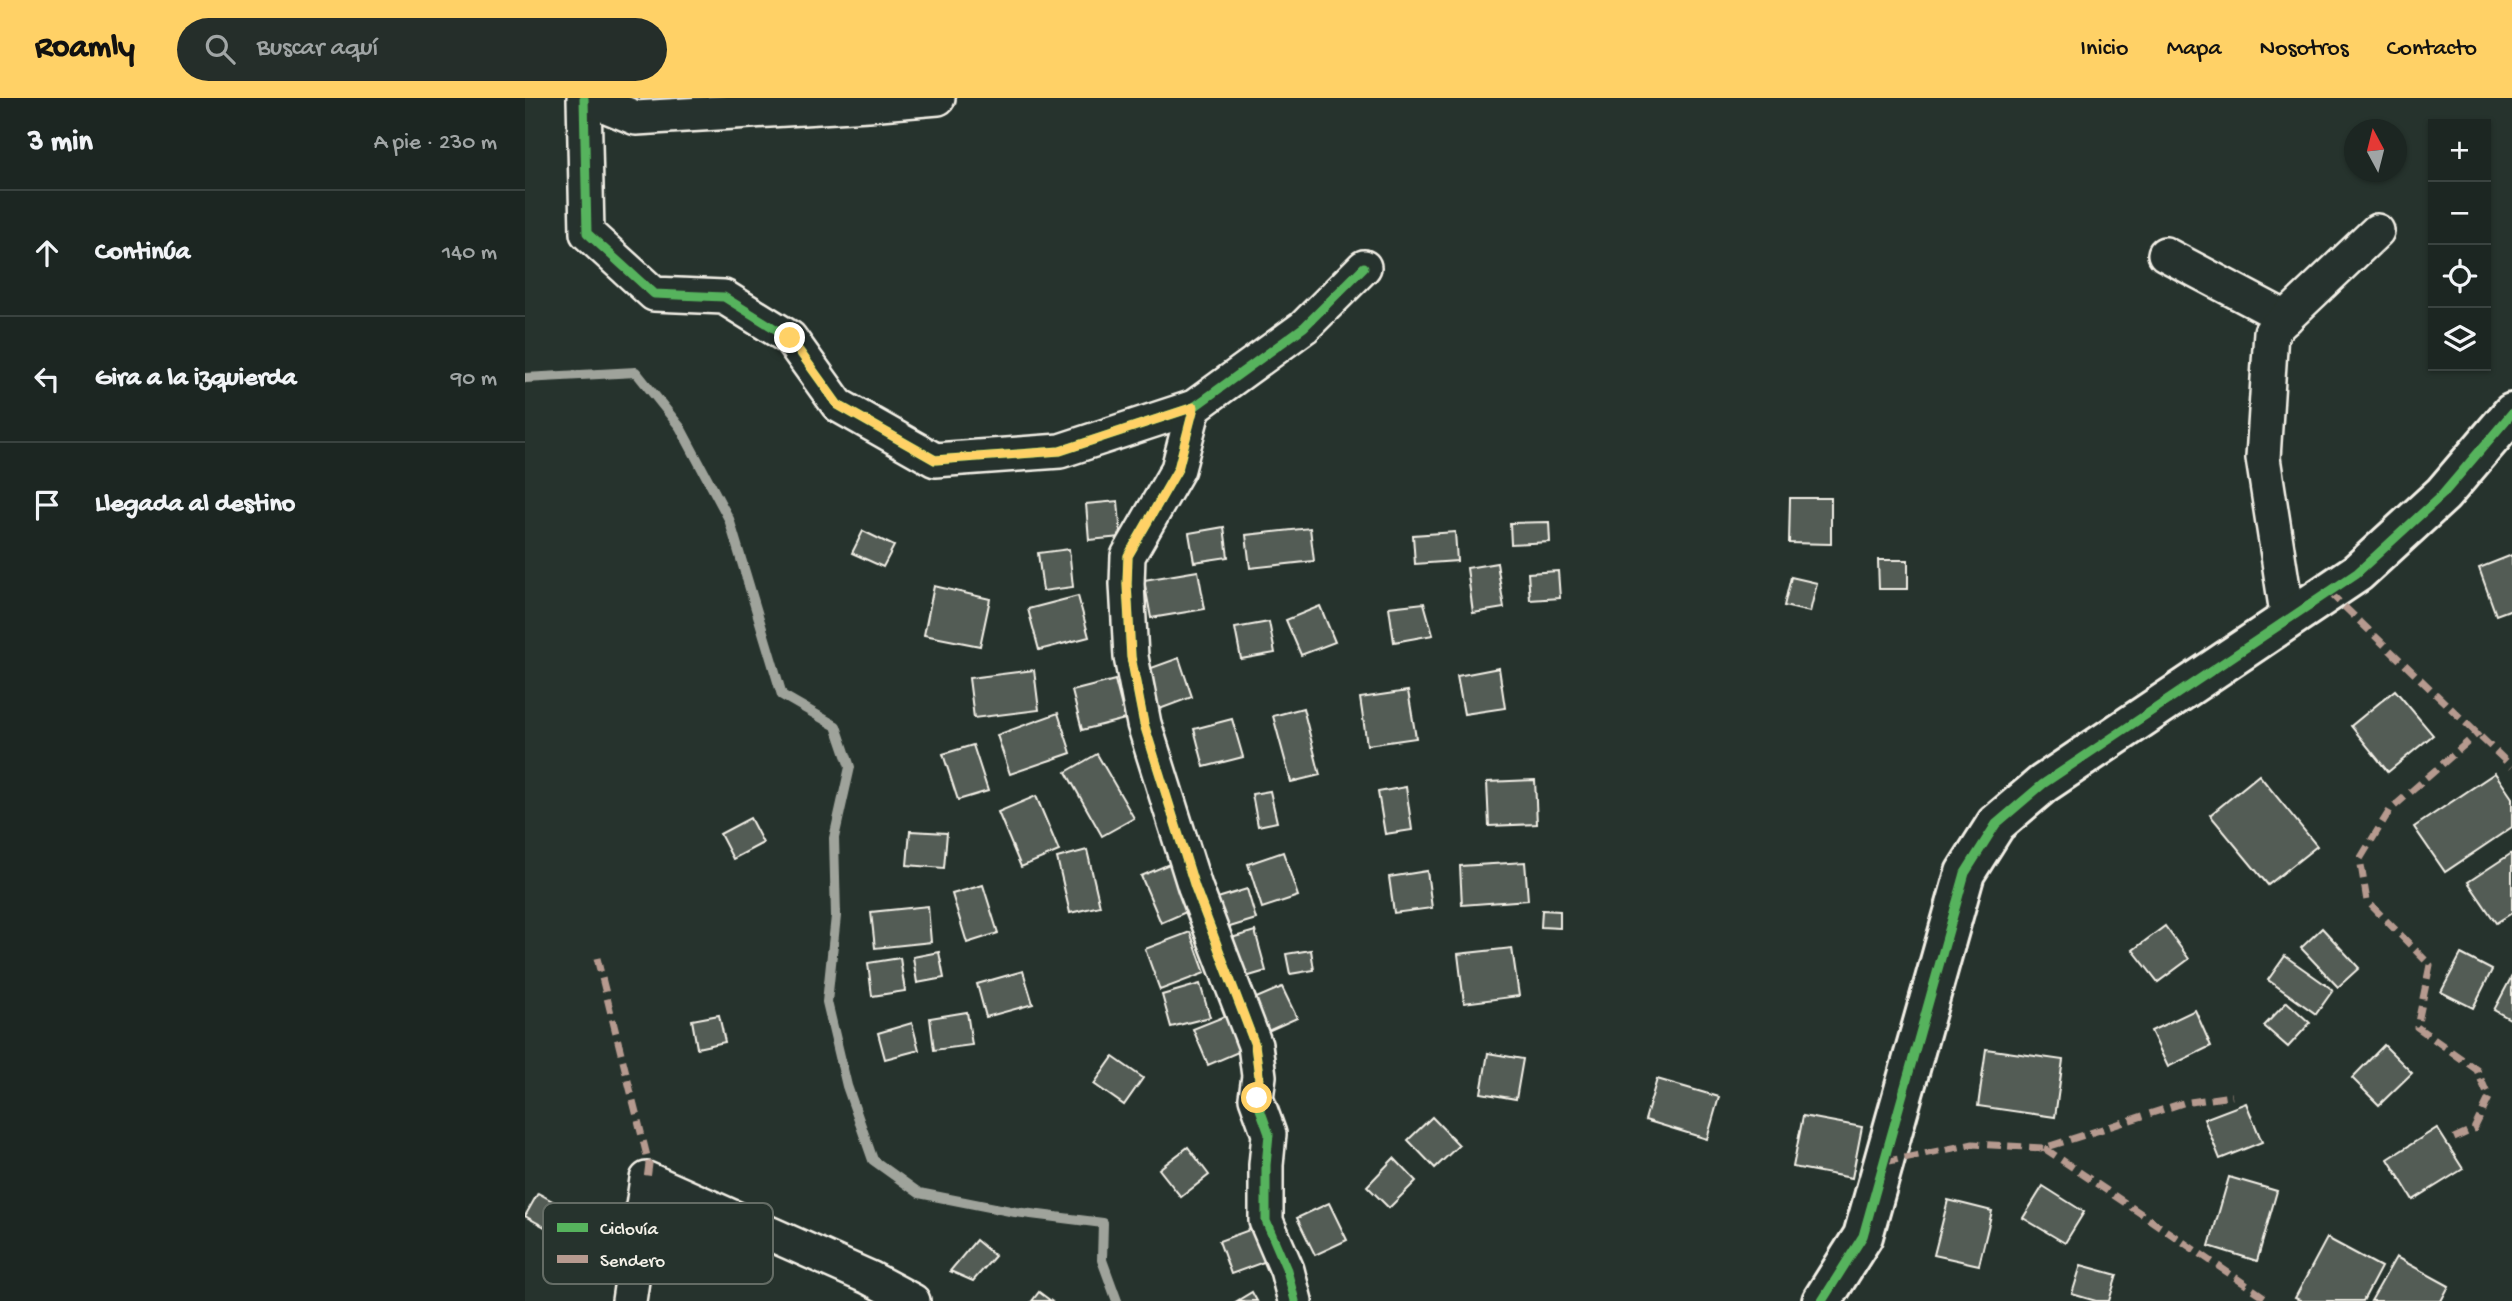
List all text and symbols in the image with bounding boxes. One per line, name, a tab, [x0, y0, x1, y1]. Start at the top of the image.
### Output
search box	[177, 18, 667, 81]
text: Roamly	[35, 30, 135, 68]
icon: search	[201, 30, 239, 68]
text: Buscar aquí	[257, 34, 378, 65]
text: Inicio	[2080, 35, 2128, 64]
text: Mapa	[2166, 35, 2222, 64]
text: Nosotros	[2260, 35, 2349, 64]
text: Contacto	[2387, 35, 2477, 64]
north arrow	[2344, 119, 2407, 182]
map controls	[2428, 119, 2491, 371]
button: +	[2428, 119, 2491, 182]
text: 3 min	[28, 126, 93, 161]
text: A pie · 230 m	[374, 130, 497, 157]
button: −	[2428, 182, 2491, 245]
icon: ahead	[28, 234, 66, 272]
text: Continúa	[95, 238, 190, 269]
text: 140 m	[442, 240, 497, 267]
button: locate	[2428, 245, 2491, 308]
button: layers	[2428, 308, 2491, 371]
route end	[774, 322, 805, 353]
icon: left	[28, 360, 66, 398]
text: Gira a la izquierda	[95, 364, 297, 395]
text: 90 m	[451, 366, 497, 393]
icon: arrive	[28, 486, 66, 524]
text: Llegada al destino	[95, 490, 295, 521]
route start	[1241, 1082, 1272, 1113]
legend	[543, 1203, 773, 1284]
text: Ciclovía	[600, 1219, 659, 1242]
text: Sendero	[600, 1251, 665, 1274]

